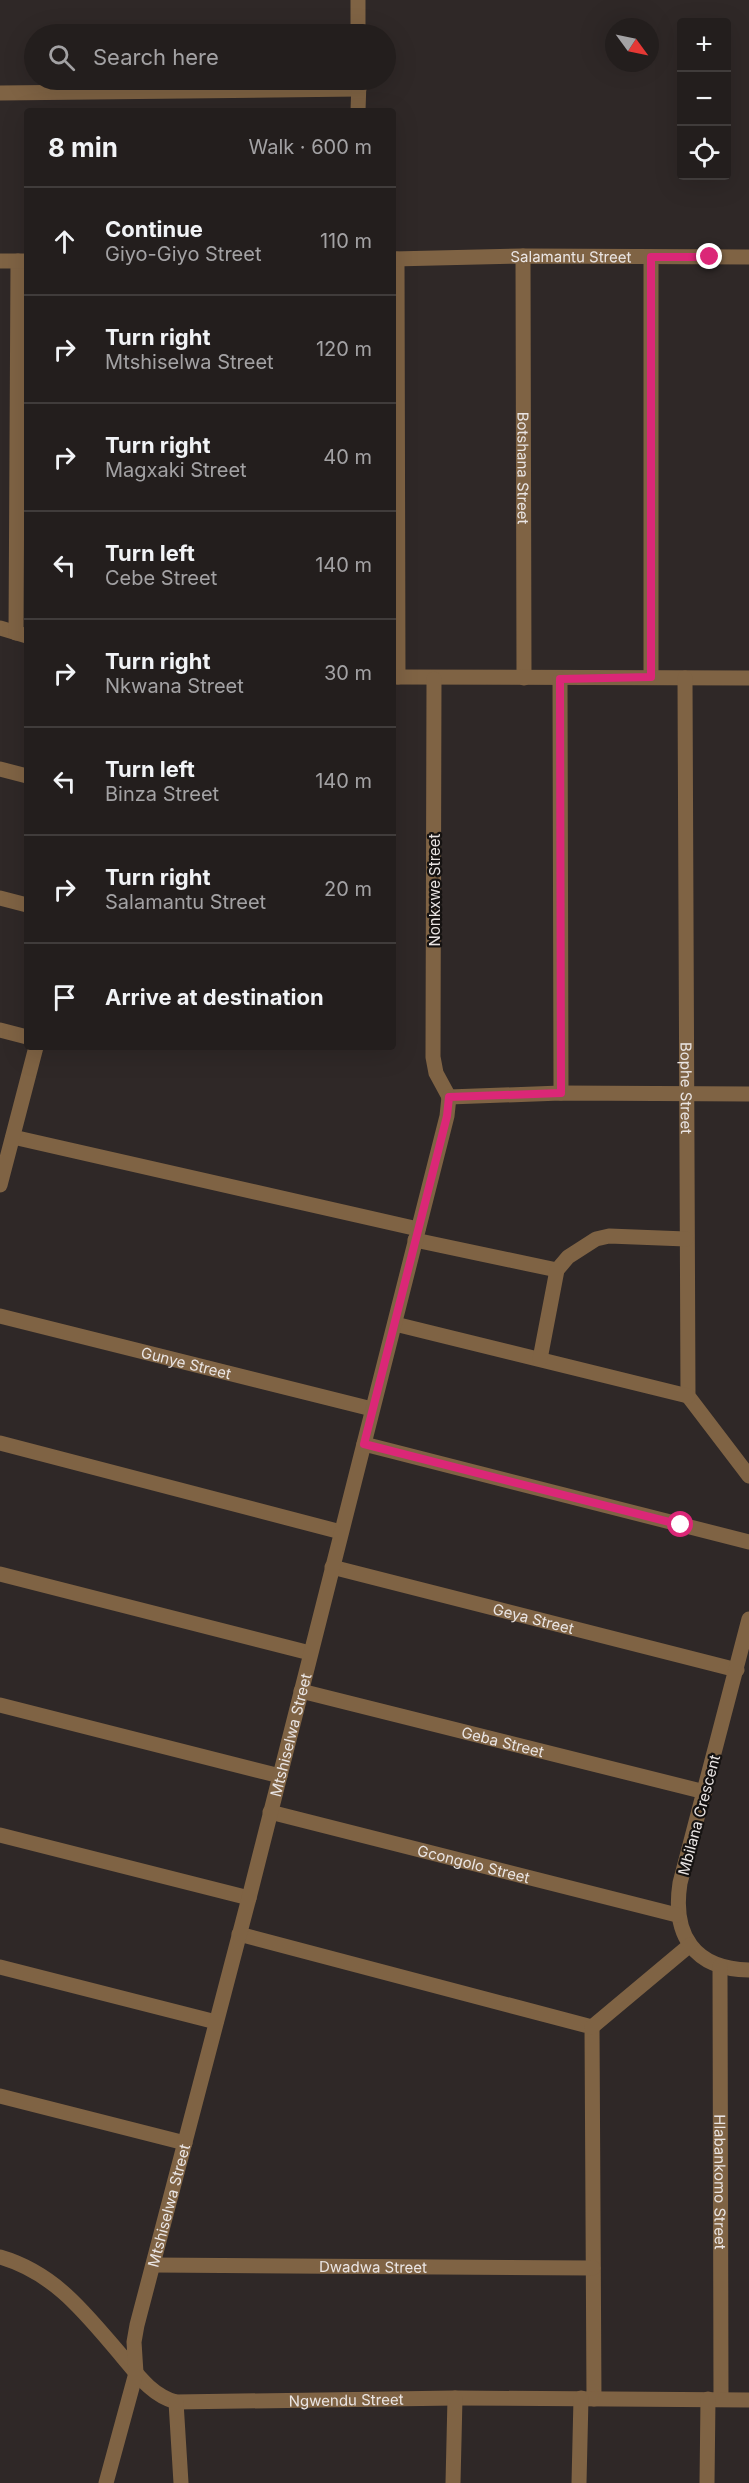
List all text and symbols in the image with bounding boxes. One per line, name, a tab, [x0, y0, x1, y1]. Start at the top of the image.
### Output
north arrow	[605, 18, 659, 72]
map controls	[677, 18, 731, 180]
button: +	[677, 18, 731, 72]
search box	[24, 24, 396, 90]
icon: search	[45, 41, 78, 74]
text: Search here	[93, 44, 219, 70]
button: −	[677, 72, 731, 126]
button: locate	[677, 126, 731, 180]
text: 8 min	[48, 132, 118, 163]
text: Walk · 600 m	[248, 135, 372, 159]
text: Continue	[105, 216, 203, 242]
icon: ahead	[48, 225, 81, 258]
text: 110 m	[320, 229, 372, 253]
text: Giyo-Giyo Street	[105, 242, 261, 266]
route end	[696, 243, 722, 269]
street label: Salamantu Street	[510, 246, 632, 266]
text: Turn right	[105, 324, 211, 350]
icon: right	[48, 333, 81, 366]
text: 120 m	[316, 337, 372, 361]
text: Mtshiselwa Street	[105, 350, 274, 374]
street label: Botshana Street	[514, 412, 533, 524]
text: Turn right	[105, 432, 211, 458]
icon: right	[48, 441, 81, 474]
text: 40 m	[323, 445, 372, 469]
text: Magxaki Street	[105, 458, 247, 482]
text: Turn left	[105, 540, 195, 566]
icon: left	[48, 549, 81, 582]
text: 140 m	[315, 553, 372, 577]
text: Cebe Street	[105, 566, 217, 590]
text: Turn right	[105, 648, 211, 674]
icon: right	[48, 657, 81, 690]
text: 30 m	[324, 661, 372, 685]
text: Nkwana Street	[105, 674, 244, 698]
text: Turn left	[105, 756, 195, 782]
icon: left	[48, 765, 81, 798]
text: 140 m	[315, 769, 372, 793]
text: Binza Street	[105, 782, 219, 806]
street label: Nonkxwe Street	[425, 833, 444, 946]
text: Turn right	[105, 864, 211, 890]
icon: right	[48, 873, 81, 906]
text: 20 m	[324, 877, 372, 901]
text: Salamantu Street	[105, 890, 266, 914]
icon: arrive	[48, 981, 81, 1014]
text: Arrive at destination	[105, 984, 324, 1010]
street label: Bophe Street	[677, 1042, 696, 1134]
street label: Gunye Street	[139, 1342, 233, 1383]
route start	[667, 1511, 693, 1537]
street label: Geya Street	[491, 1599, 576, 1638]
street label: Mtshiselwa Street	[266, 1671, 315, 1799]
street label: Geba Street	[460, 1722, 546, 1761]
street label: Mbilana Crescent	[674, 1753, 724, 1877]
street label: Gcongolo Street	[415, 1840, 532, 1887]
street label: Hlabankomo Street	[711, 2114, 730, 2250]
street label: Mtshiselwa Street	[143, 2142, 194, 2269]
street label: Dwadwa Street	[319, 2257, 427, 2276]
street label: Ngwendu Street	[289, 2389, 404, 2410]

